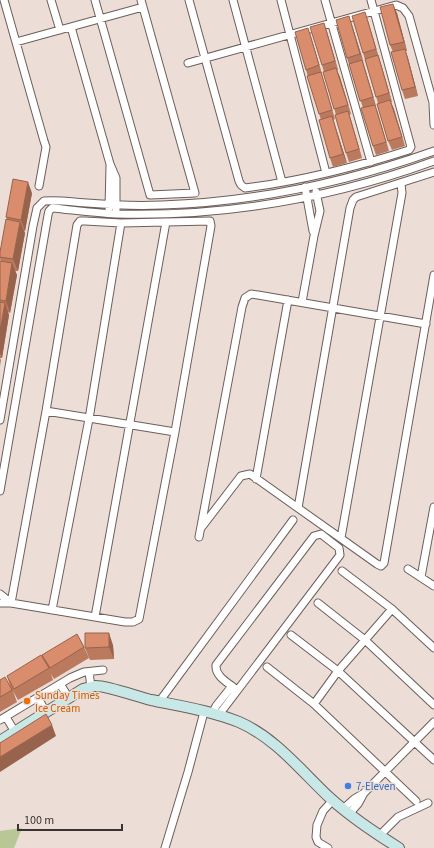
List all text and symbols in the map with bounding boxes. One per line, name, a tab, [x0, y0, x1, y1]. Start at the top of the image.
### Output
place label: Sunday Times Ice Cream	[35, 688, 100, 716]
marker: Sunday Times Ice Cream	[22, 696, 32, 706]
place label: 7-Eleven	[356, 779, 396, 794]
marker: 7-Eleven	[343, 781, 353, 791]
scale bar	[18, 806, 122, 832]
text: 100 m	[24, 812, 54, 829]

